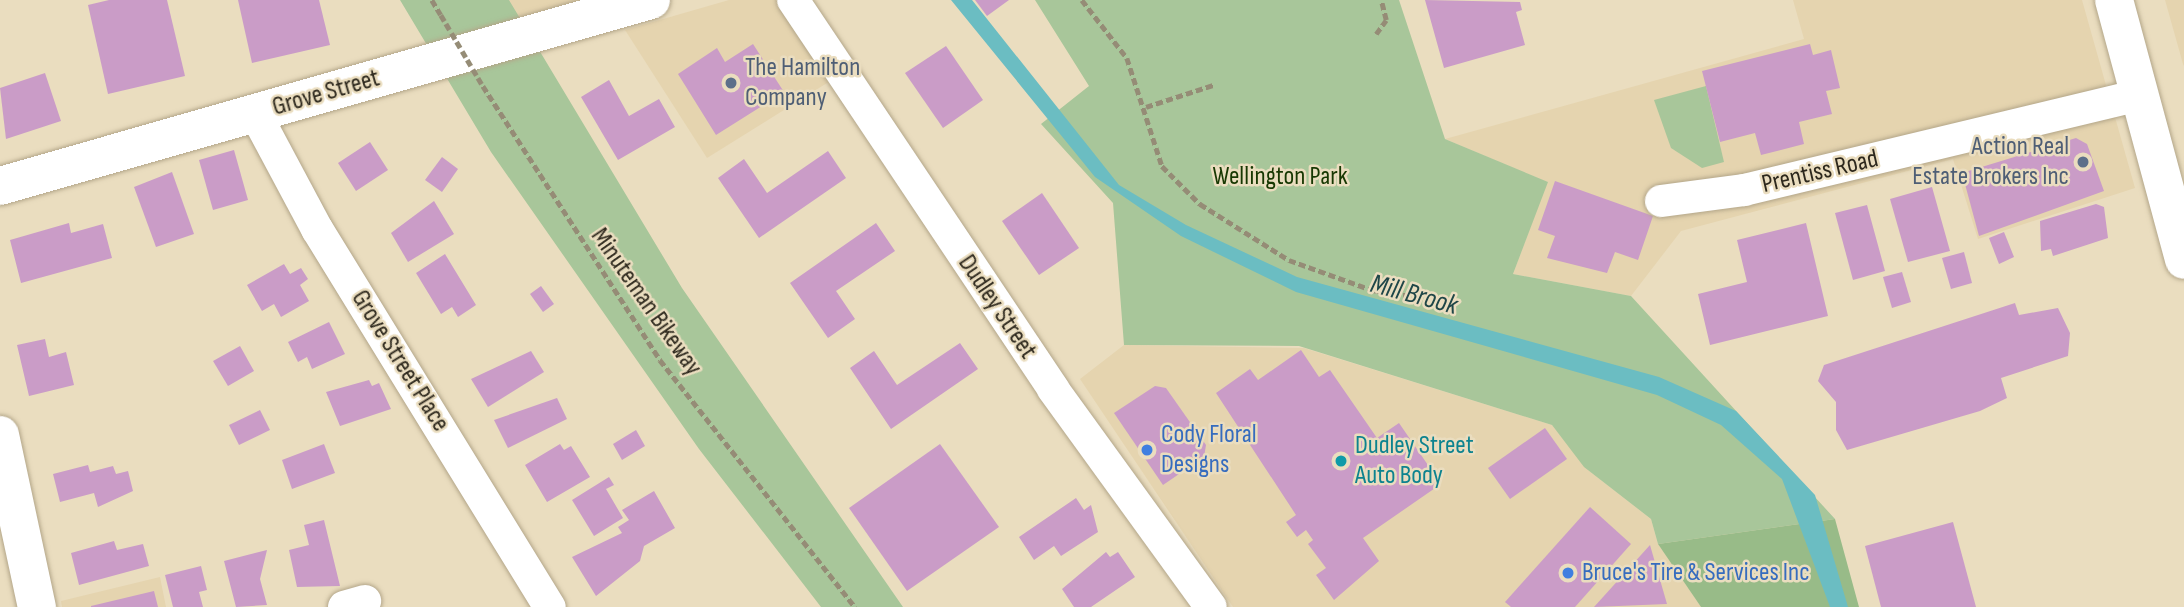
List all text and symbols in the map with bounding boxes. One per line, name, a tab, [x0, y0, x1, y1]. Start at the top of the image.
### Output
place label: The Hamilton Company	[745, 52, 860, 114]
street label: Grove Street	[269, 63, 383, 123]
marker: The Hamilton Company	[723, 75, 739, 91]
place label: Action Real Estate Brokers Inc	[1912, 131, 2069, 192]
street label: Prentiss Road	[1759, 143, 1881, 201]
marker: Action Real Estate Brokers Inc	[2075, 154, 2091, 170]
park label: Wellington Park	[1212, 161, 1348, 193]
street label: Minuteman Bikeway	[584, 222, 708, 382]
street label: Dudley Street	[951, 249, 1043, 365]
water label: Mill Brook	[1367, 267, 1461, 323]
street label: Grove Street Place	[344, 285, 456, 437]
place label: Cody Floral Designs	[1161, 419, 1257, 480]
place label: Dudley Street Auto Body	[1355, 430, 1474, 492]
marker: Cody Floral Designs	[1139, 442, 1155, 458]
marker: Dudley Street Auto Body	[1333, 453, 1349, 469]
place label: Bruce's Tire & Services Inc	[1582, 557, 1810, 589]
marker: Bruce's Tire & Services Inc	[1560, 565, 1576, 581]

